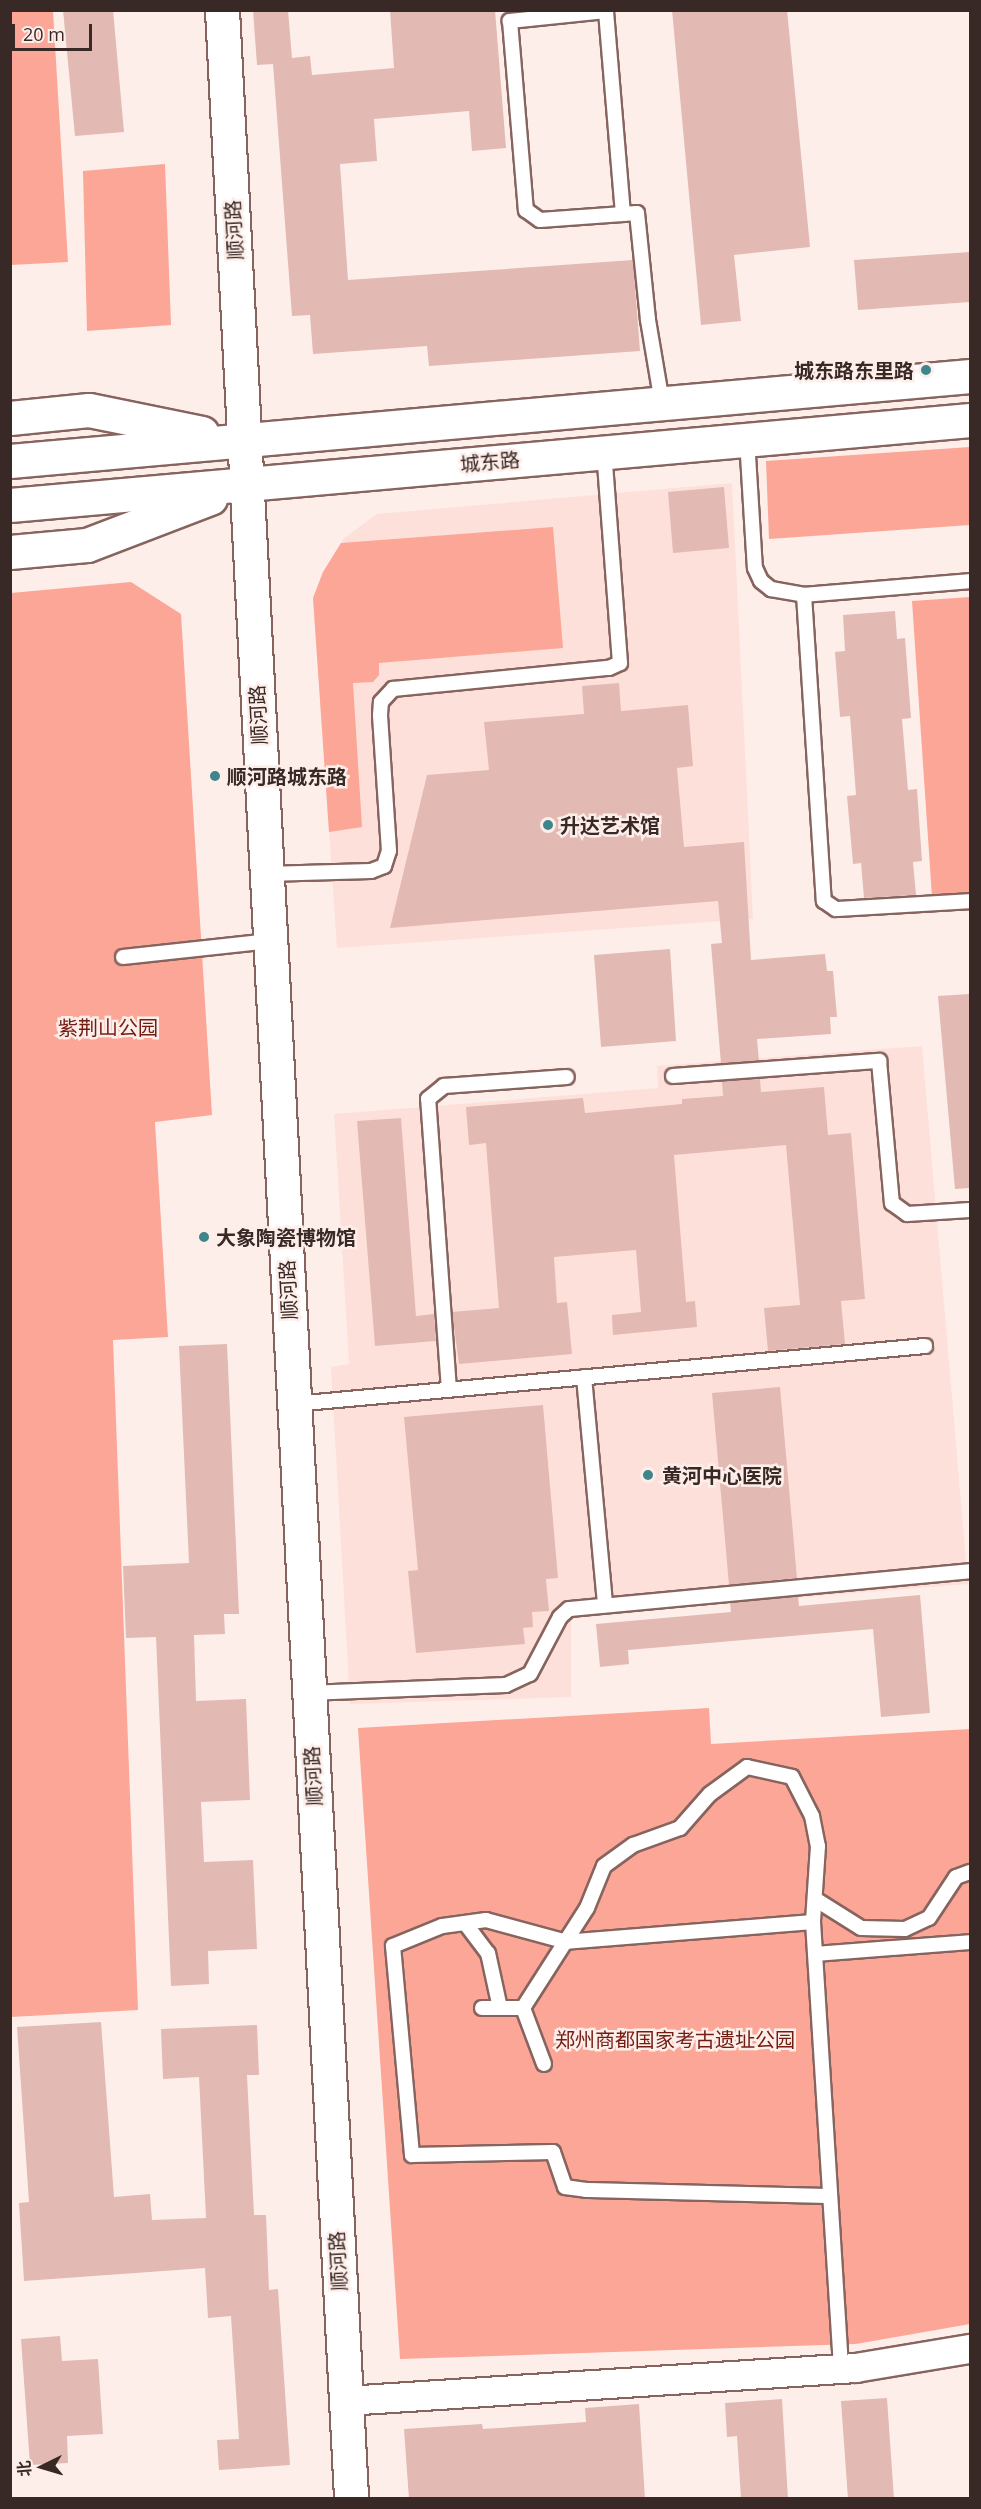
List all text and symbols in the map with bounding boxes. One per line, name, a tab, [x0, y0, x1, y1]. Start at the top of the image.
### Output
scale bar	[15, 12, 94, 50]
text: 20 m	[23, 22, 65, 46]
street label: 顺河路	[220, 199, 248, 261]
place label: 城东路东里路	[794, 358, 914, 382]
marker: 城东路东里路	[919, 363, 933, 377]
street label: 城东路	[459, 447, 521, 477]
street label: 顺河路	[244, 684, 272, 746]
place label: 顺河路城东路	[227, 764, 347, 788]
marker: 顺河路城东路	[208, 769, 222, 783]
place label: 升达艺术馆	[560, 813, 660, 837]
marker: 升达艺术馆	[541, 818, 555, 832]
park label: 紫荆山公园	[58, 1015, 158, 1039]
place label: 大象陶瓷博物馆	[216, 1225, 356, 1249]
marker: 大象陶瓷博物馆	[197, 1230, 211, 1244]
street label: 顺河路	[274, 1259, 302, 1321]
place label: 黄河中心医院	[662, 1463, 782, 1487]
marker: 黄河中心医院	[639, 1466, 657, 1484]
street label: 顺河路	[299, 1745, 327, 1807]
park label: 郑州商都国家考古遗址公园	[555, 2027, 795, 2051]
street label: 顺河路	[324, 2230, 352, 2292]
north arrow	[12, 2437, 72, 2497]
text: 北	[12, 2460, 36, 2478]

